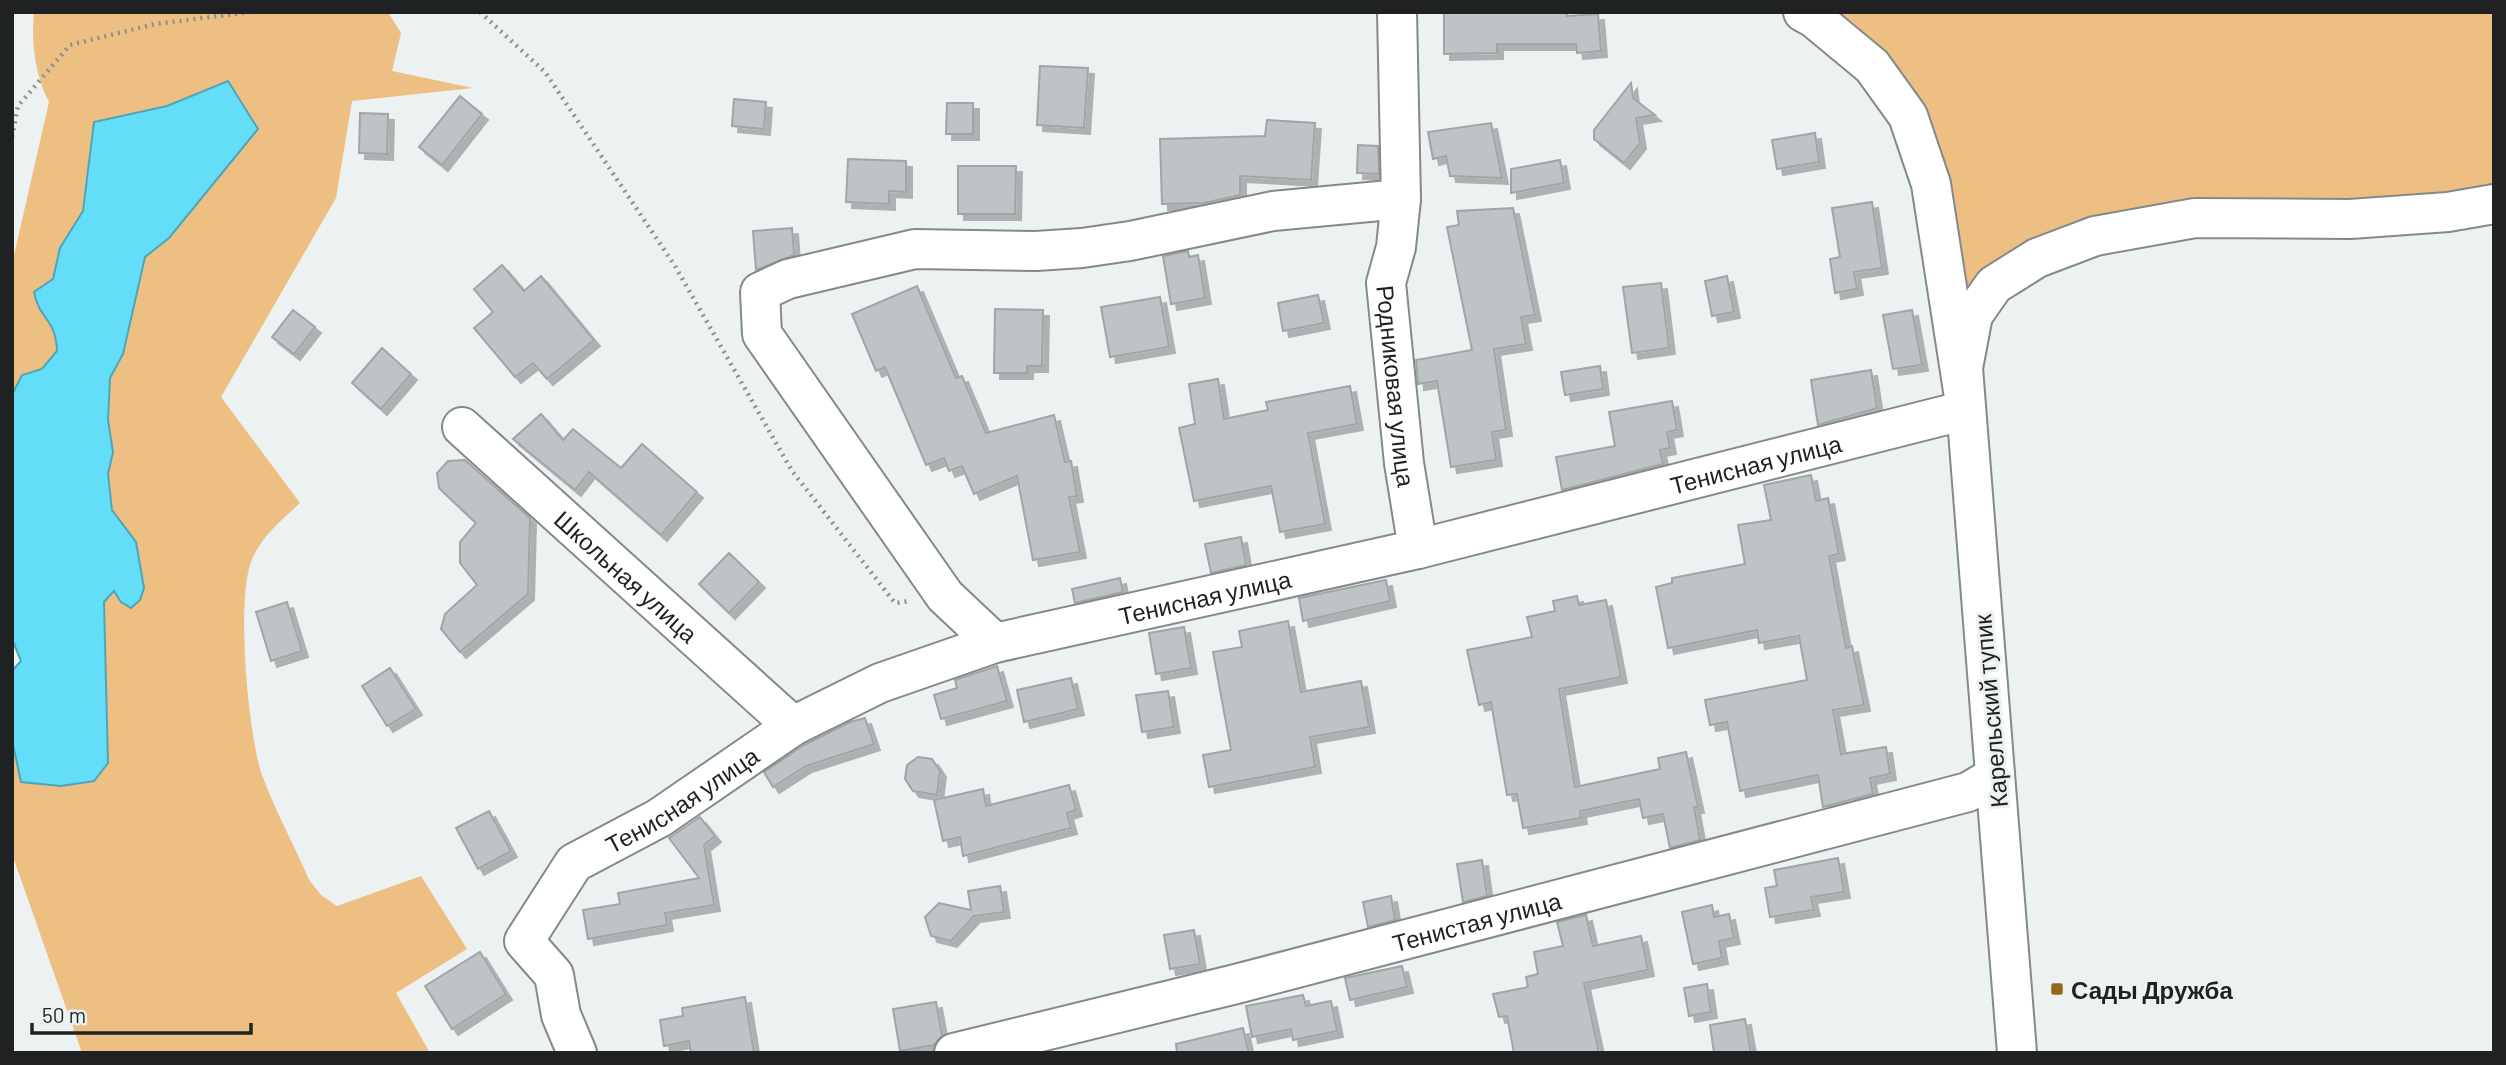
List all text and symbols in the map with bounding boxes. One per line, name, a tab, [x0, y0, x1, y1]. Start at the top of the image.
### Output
street label: Родниковая улица	[1372, 284, 1422, 489]
street label: Тенисная улица	[1667, 428, 1845, 499]
street label: Школьная улица	[549, 504, 705, 648]
street label: Тенисная улица	[1116, 563, 1294, 630]
street label: Карельский тупик	[1967, 613, 2013, 809]
street label: Тенисная улица	[600, 740, 764, 858]
street label: Тенистая улица	[1389, 885, 1565, 957]
place label: Сады Дружба	[2071, 975, 2233, 1004]
marker: Сады Дружба	[2049, 981, 2065, 997]
scale bar	[32, 992, 250, 1036]
text: 50 m	[42, 1002, 86, 1027]

